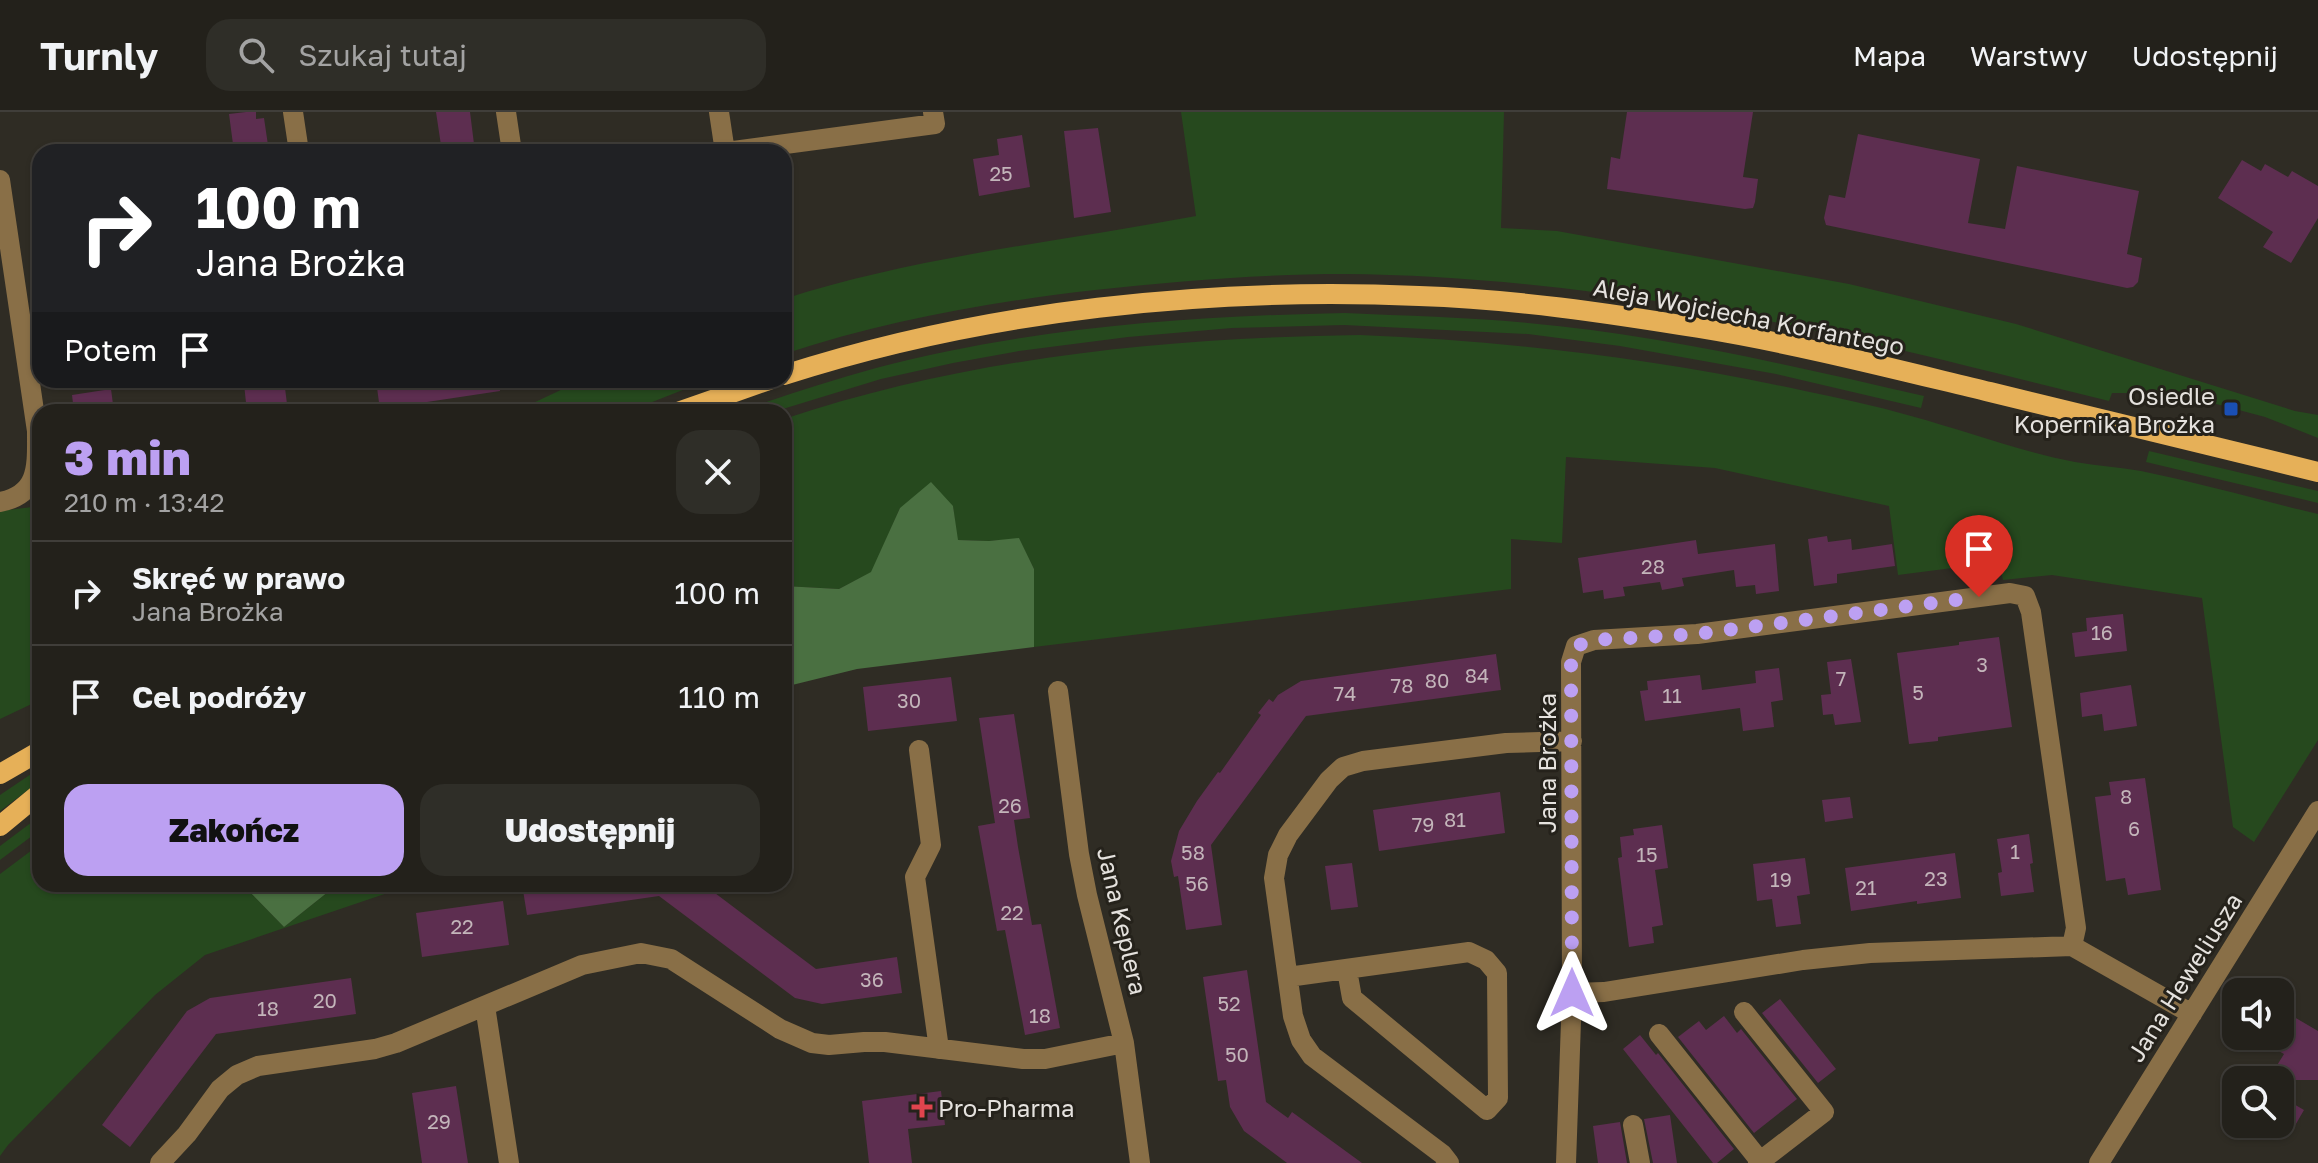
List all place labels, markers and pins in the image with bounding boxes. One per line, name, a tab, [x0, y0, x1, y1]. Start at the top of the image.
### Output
place label: Osiedle Kopernika Brożka	[2014, 381, 2215, 438]
marker: Osiedle Kopernika Brożka	[2222, 400, 2240, 418]
pin	[1945, 515, 2013, 597]
place label: Pro-Pharma	[938, 1093, 1075, 1122]
marker: Pro-Pharma	[913, 1098, 931, 1116]

